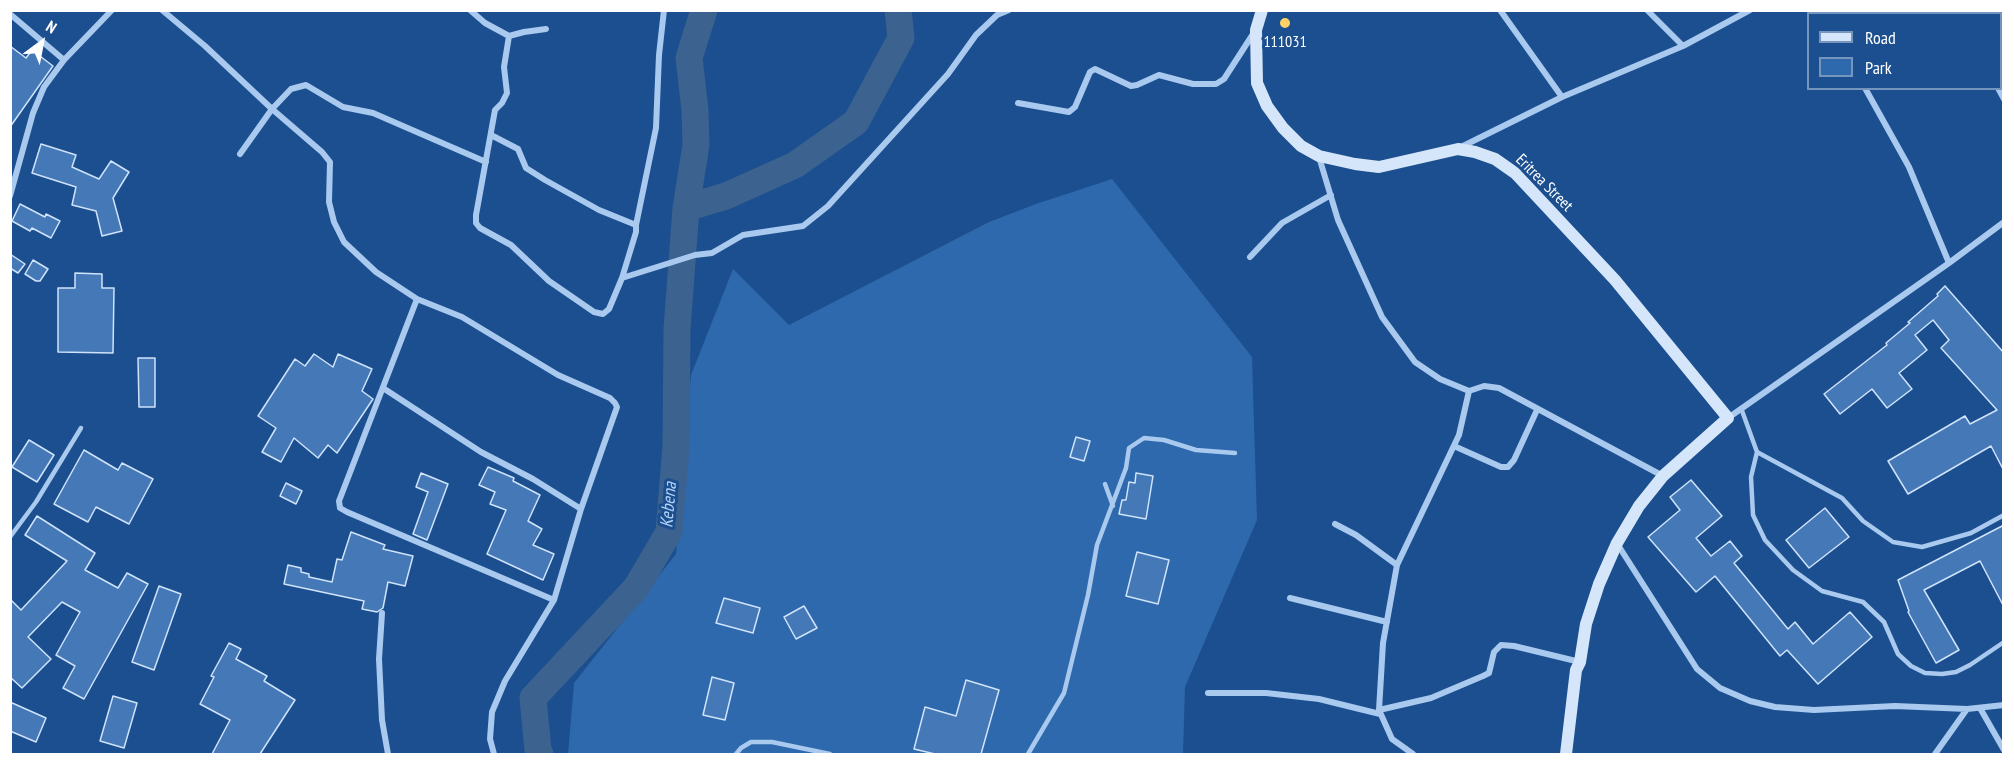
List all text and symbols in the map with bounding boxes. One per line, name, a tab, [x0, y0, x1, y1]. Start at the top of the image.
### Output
north arrow	[12, 12, 72, 72]
legend	[1807, 12, 2002, 90]
text: N	[43, 16, 60, 38]
marker: 111031	[1278, 16, 1292, 30]
text: Road	[1865, 26, 1896, 49]
place label: 111031	[1263, 32, 1307, 52]
text: Park	[1865, 56, 1892, 79]
street label: Eritrea Street	[1511, 150, 1577, 216]
water label: Kebena	[656, 481, 682, 529]

